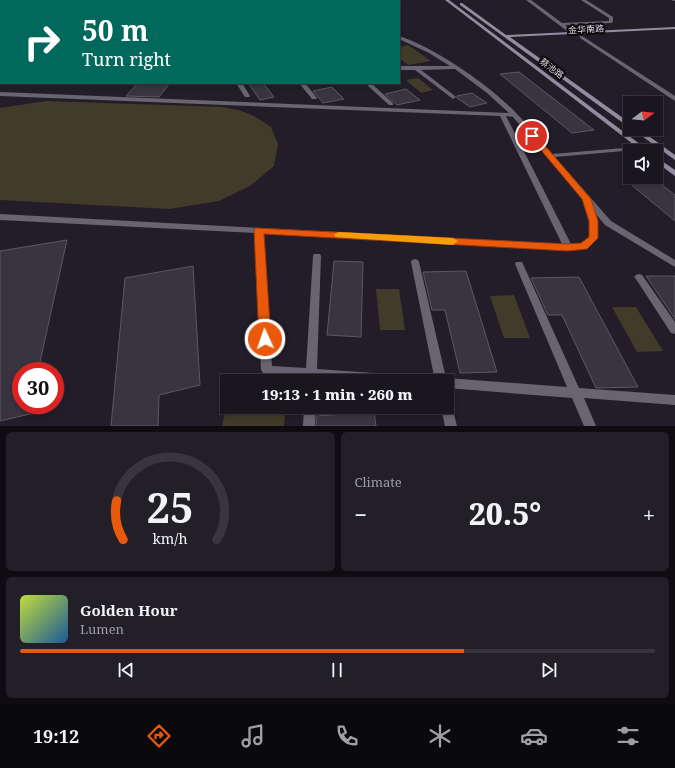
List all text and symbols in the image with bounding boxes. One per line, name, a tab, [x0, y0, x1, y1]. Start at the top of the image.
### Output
text: 50 m	[82, 11, 149, 49]
icon: right	[16, 16, 68, 68]
street label: 金华南路	[568, 22, 604, 36]
text: Turn right	[82, 47, 171, 71]
street label: 蔡池路	[537, 55, 567, 81]
north arrow	[623, 96, 663, 136]
map controls	[623, 96, 663, 184]
pin	[515, 119, 549, 153]
icon: arrive	[521, 125, 543, 147]
button: sound	[623, 144, 663, 184]
position arrow	[244, 318, 286, 360]
speed limit sign: 30	[12, 362, 64, 414]
text: 19:13 · 1 min · 260 m	[261, 384, 413, 404]
text: Climate	[355, 473, 402, 491]
text: 25	[147, 478, 194, 534]
text: 20.5°	[469, 493, 541, 534]
text: −	[355, 499, 367, 529]
text: +	[643, 499, 655, 529]
text: km/h	[153, 528, 188, 547]
text: Golden Hour	[80, 600, 178, 620]
text: Lumen	[80, 620, 124, 638]
icon: previous	[115, 659, 137, 681]
icon: pause	[326, 659, 348, 681]
icon: next	[538, 659, 560, 681]
icon: directions	[145, 722, 173, 750]
icon: music	[239, 722, 267, 750]
icon: phone	[333, 722, 361, 750]
icon: climate	[426, 722, 454, 750]
icon: car	[520, 722, 548, 750]
icon: filters	[614, 722, 642, 750]
text: 19:12	[33, 724, 79, 748]

